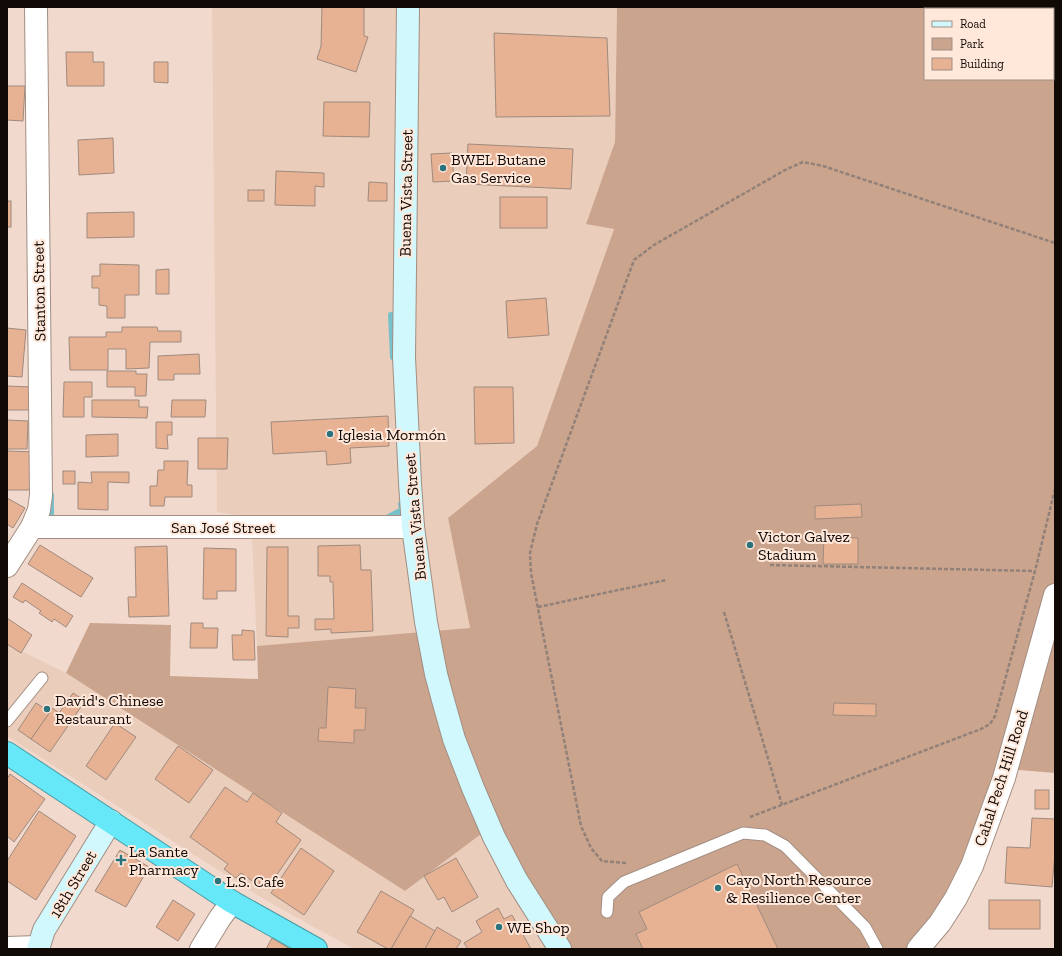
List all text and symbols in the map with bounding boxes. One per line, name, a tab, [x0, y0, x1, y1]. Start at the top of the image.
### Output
legend	[924, 8, 1054, 80]
text: Road	[960, 17, 986, 31]
text: Park	[960, 37, 985, 51]
text: Building	[960, 57, 1004, 71]
street label: Buena Vista Street	[395, 129, 417, 257]
place label: BWEL Butane Gas Service	[451, 150, 546, 187]
marker: BWEL Butane Gas Service	[438, 163, 448, 173]
street label: Stanton Street	[29, 241, 49, 341]
place label: Iglesia Mormón	[338, 425, 447, 444]
marker: Iglesia Mormón	[325, 429, 335, 439]
street label: Buena Vista Street	[400, 453, 430, 581]
street label: San José Street	[171, 518, 275, 537]
place label: Victor Galvez Stadium	[757, 527, 850, 564]
marker: Victor Galvez Stadium	[745, 540, 755, 550]
place label: David's Chinese Restaurant	[55, 691, 164, 728]
marker: David's Chinese Restaurant	[42, 704, 52, 714]
street label: Cahal Pech Hill Road	[970, 707, 1032, 848]
place label: La Sante Pharmacy	[129, 842, 200, 879]
street label: 18th Street	[45, 847, 101, 921]
marker: La Sante Pharmacy	[116, 855, 126, 865]
place label: Cayo North Resource & Resilience Center	[726, 870, 871, 907]
place label: L.S. Cafe	[226, 872, 284, 891]
marker: L.S. Cafe	[213, 876, 223, 886]
marker: Cayo North Resource & Resilience Center	[713, 883, 723, 893]
place label: WE Shop	[507, 918, 570, 937]
marker: WE Shop	[494, 922, 504, 932]

